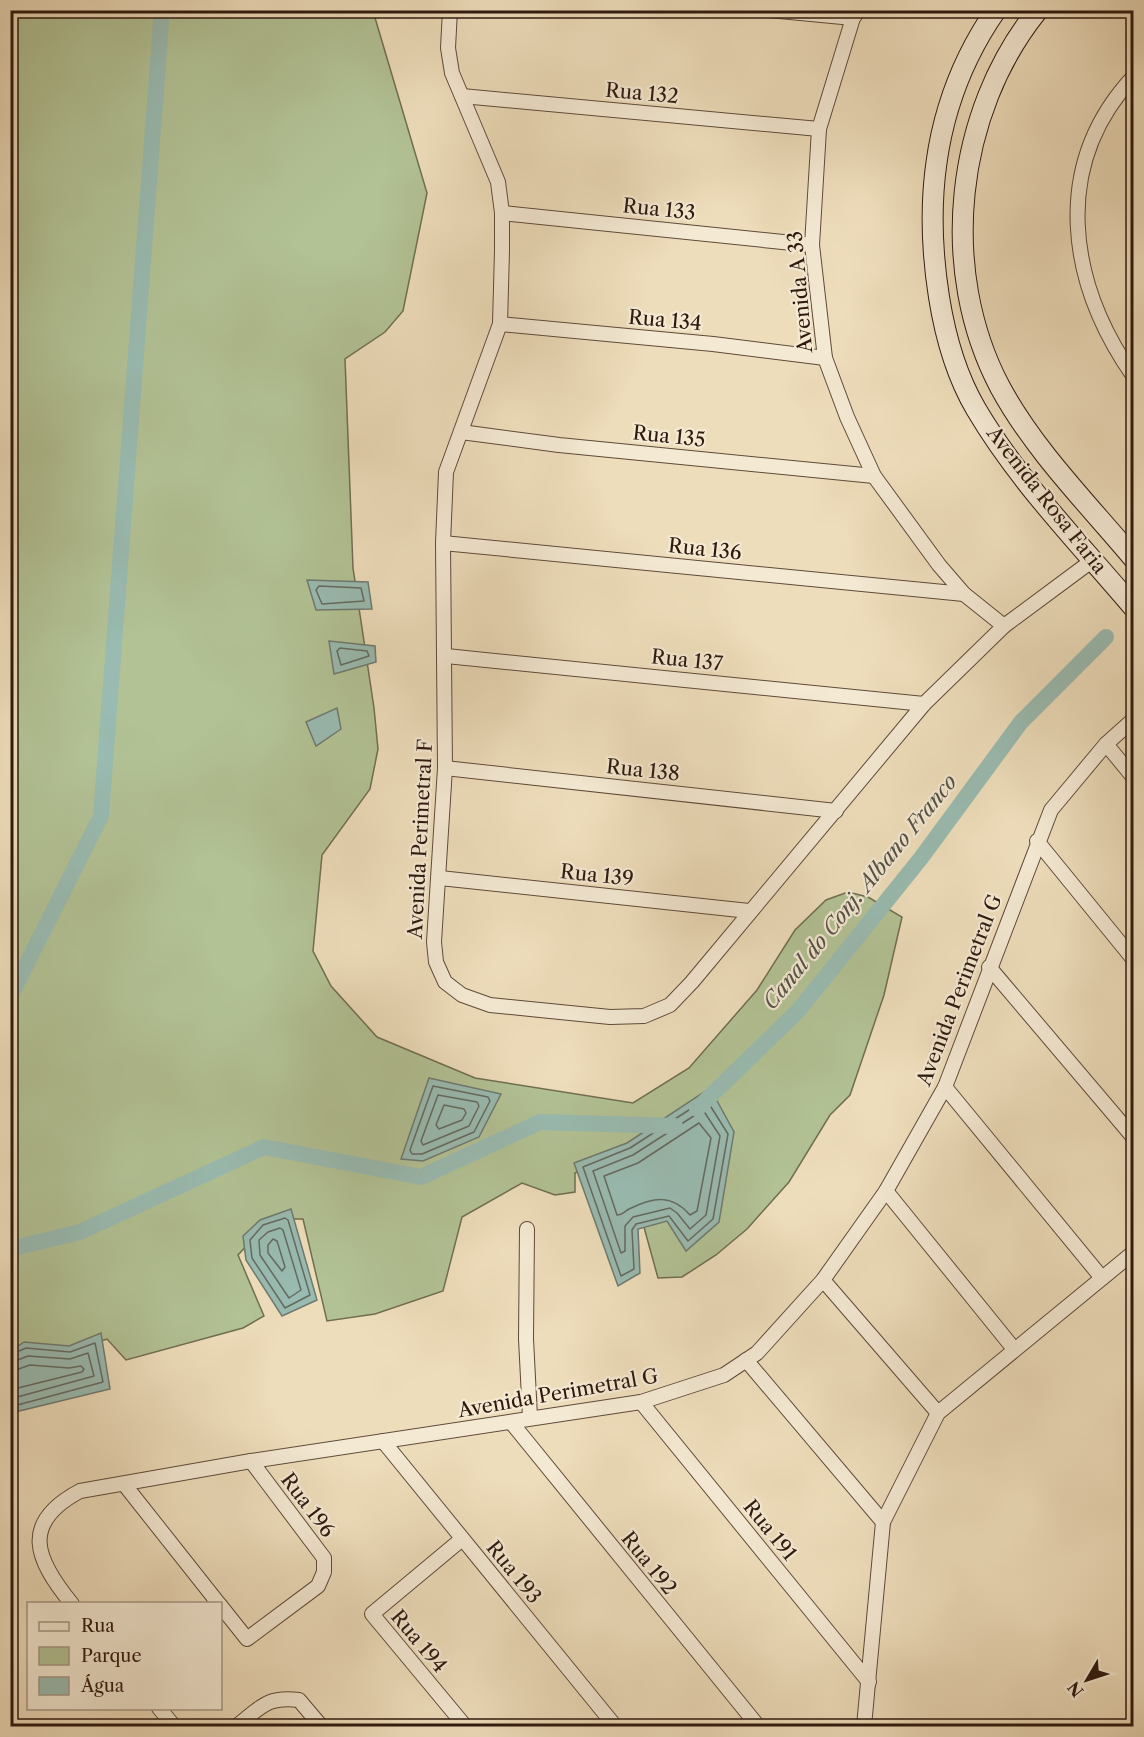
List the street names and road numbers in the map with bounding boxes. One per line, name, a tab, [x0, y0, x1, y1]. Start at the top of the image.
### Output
street label: Rua 132	[604, 78, 680, 108]
street label: Rua 133	[621, 193, 697, 225]
street label: Avenida A 33	[783, 230, 817, 355]
street label: Rua 134	[627, 305, 703, 335]
street label: Rua 135	[632, 420, 706, 452]
street label: Avenida Rosa Faria	[981, 421, 1112, 579]
street label: Rua 136	[667, 533, 743, 565]
street label: Rua 137	[650, 644, 724, 676]
street label: Avenida Perimetral F	[403, 739, 437, 940]
street label: Rua 138	[605, 754, 681, 786]
street label: Rua 139	[559, 859, 635, 891]
street label: Avenida Perimetral G	[911, 891, 1007, 1090]
street label: Avenida Perimetral G	[455, 1364, 660, 1423]
street label: Rua 196	[276, 1468, 340, 1542]
street label: Rua 191	[738, 1495, 802, 1566]
street label: Rua 192	[616, 1527, 682, 1599]
street label: Rua 193	[481, 1536, 547, 1608]
street label: Rua 194	[386, 1605, 452, 1677]

